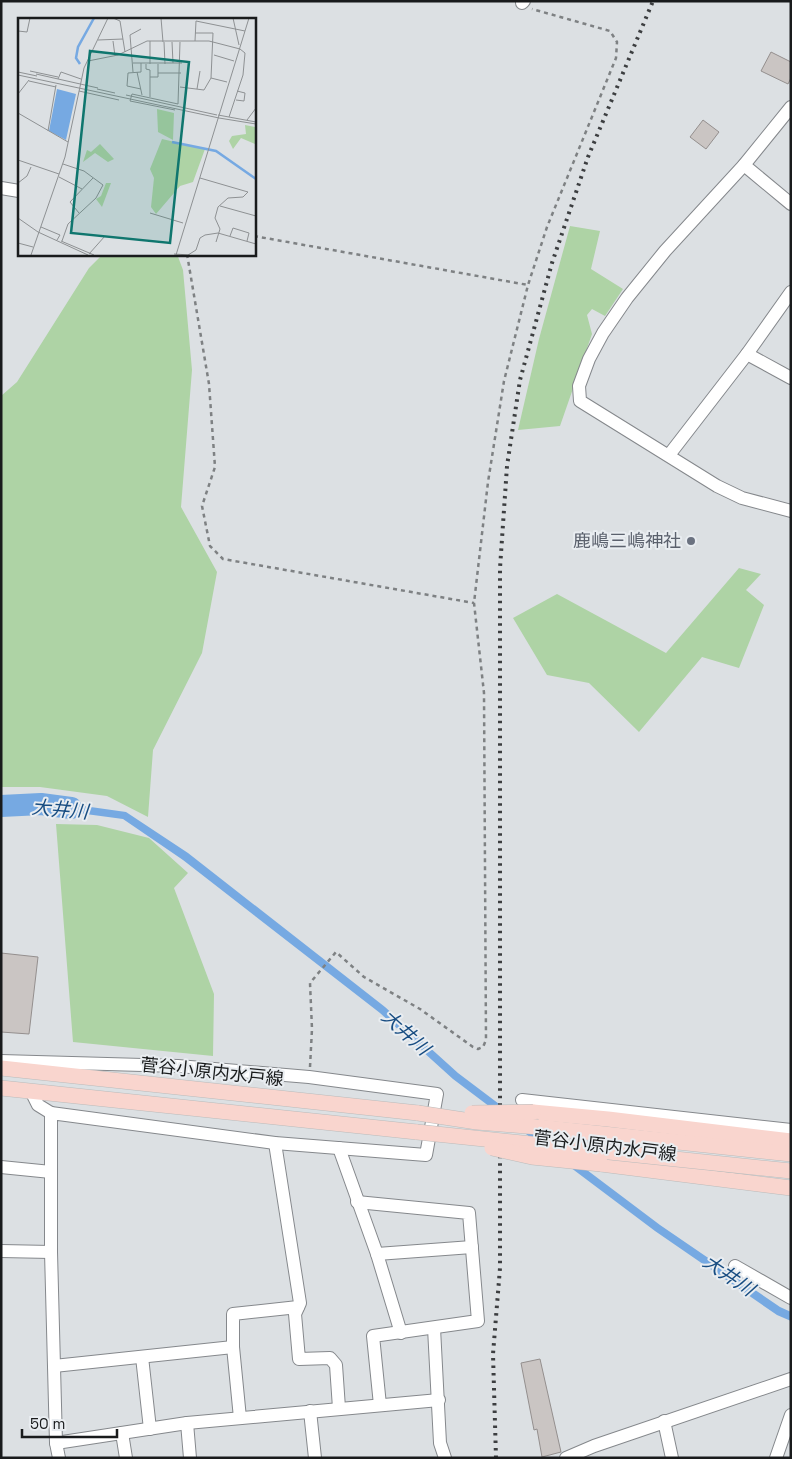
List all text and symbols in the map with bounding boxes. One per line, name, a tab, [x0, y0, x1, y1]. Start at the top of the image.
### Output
inset map	[18, 18, 255, 255]
place label: 鹿嶋三嶋神社	[573, 529, 681, 552]
marker: 鹿嶋三嶋神社	[685, 535, 697, 547]
water label: 大井川	[30, 795, 91, 825]
water label: 大井川	[376, 1004, 437, 1062]
street label: 菅谷小原内水戸線	[139, 1053, 285, 1090]
street label: 菅谷小原内水戸線	[532, 1125, 678, 1166]
water label: 大井川	[698, 1249, 761, 1303]
scale bar	[22, 1406, 118, 1438]
text: 50 m	[30, 1414, 65, 1433]

